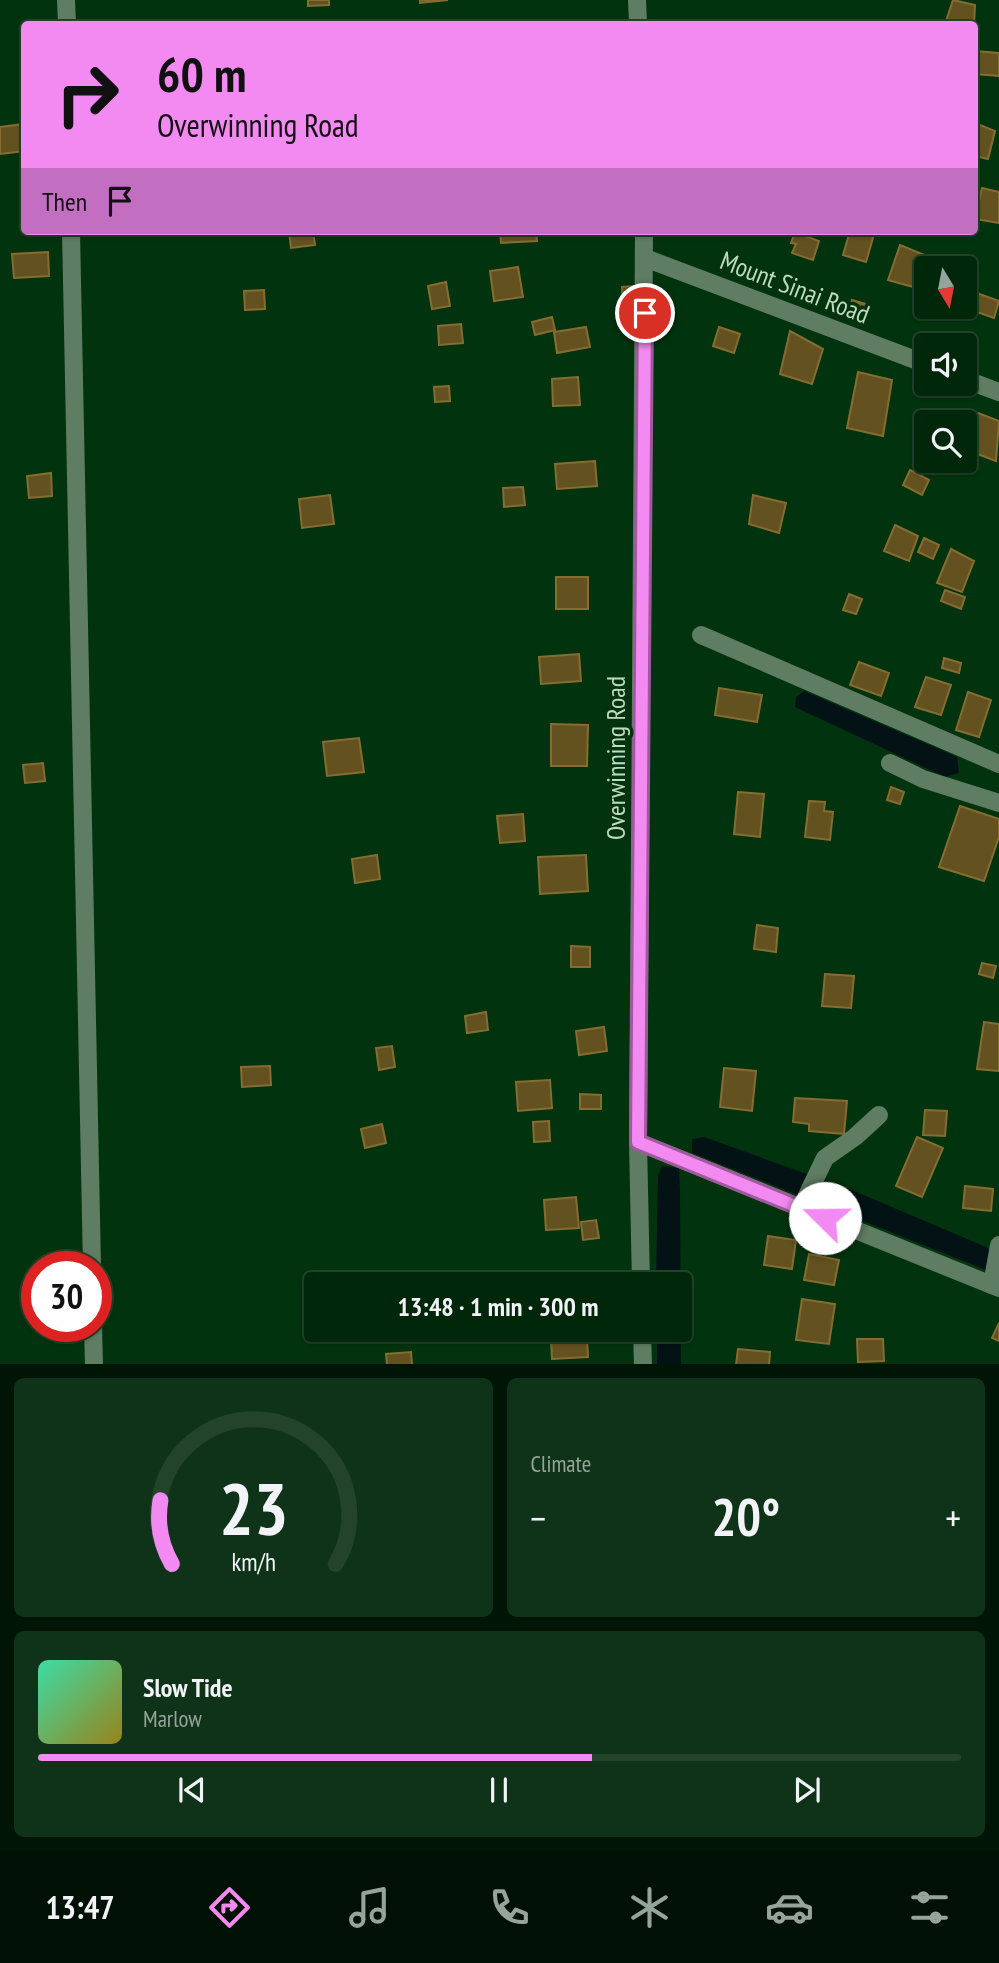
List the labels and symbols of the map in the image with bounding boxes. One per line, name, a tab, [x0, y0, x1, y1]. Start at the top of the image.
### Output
street label: Mount Sinai Road	[716, 243, 874, 331]
north arrow	[914, 256, 976, 318]
pin	[615, 283, 675, 343]
street label: Overwinning Road	[599, 676, 632, 840]
position arrow	[788, 1181, 862, 1255]
speed limit sign: 30	[21, 1251, 112, 1342]

